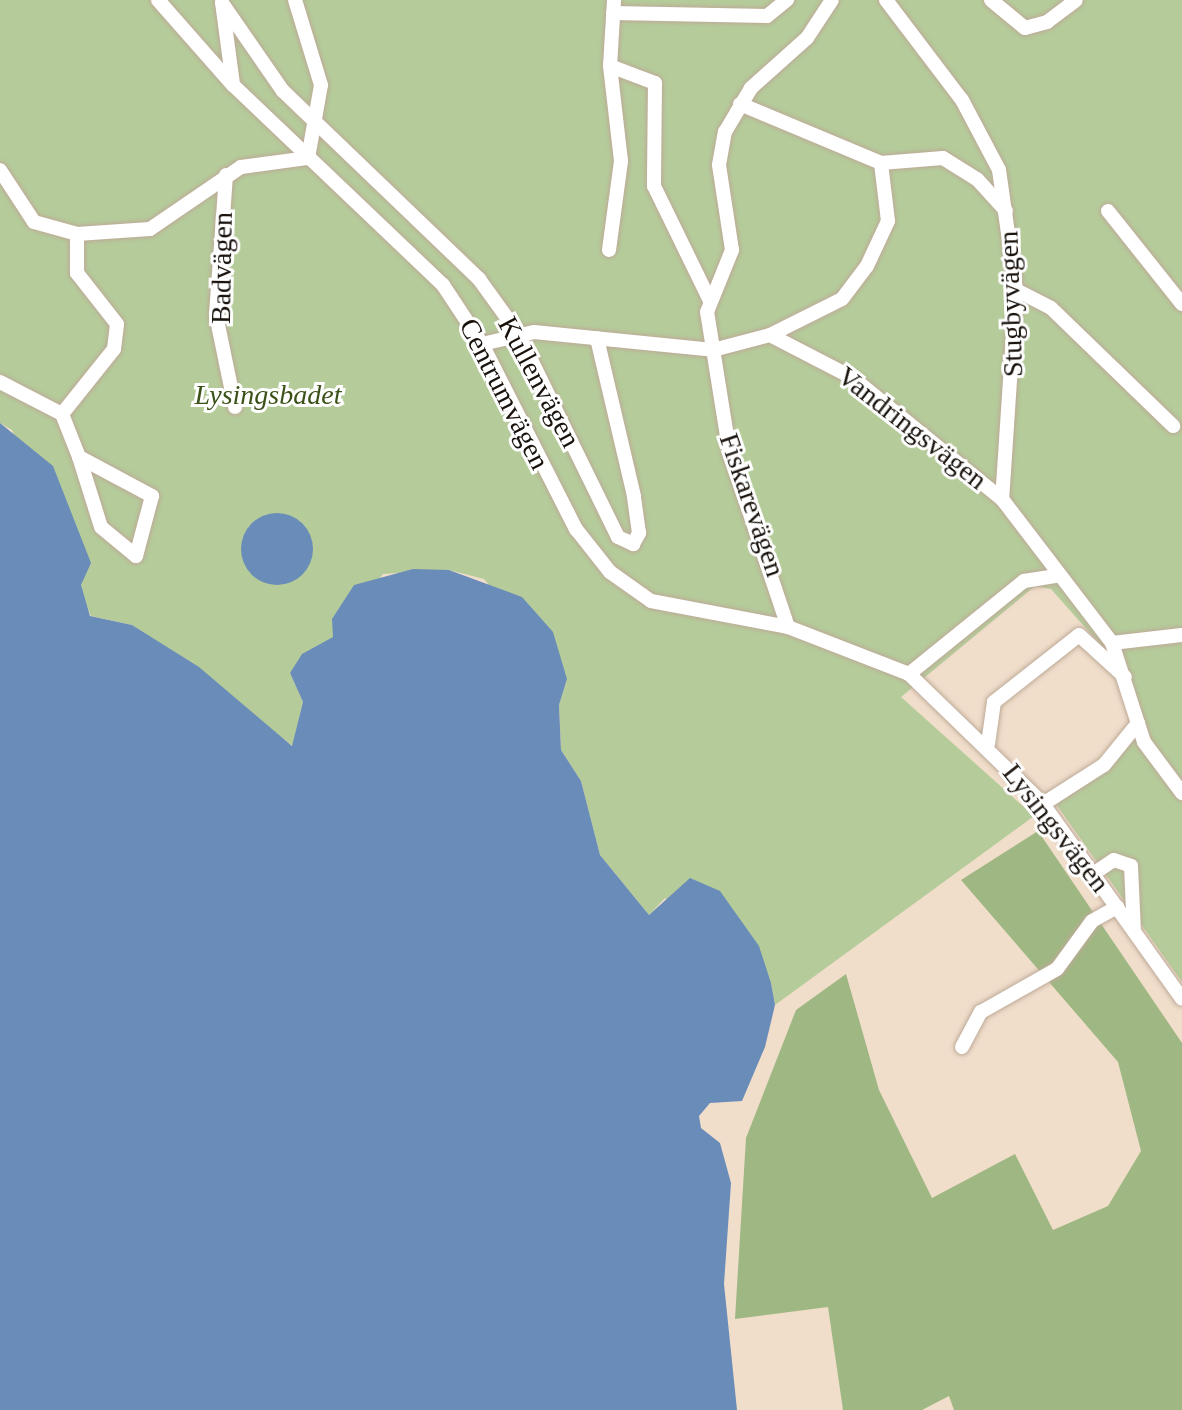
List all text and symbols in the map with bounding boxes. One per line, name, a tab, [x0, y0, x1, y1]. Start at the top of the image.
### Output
street label: Badvägen	[204, 212, 240, 324]
street label: Stugbyvägen	[992, 230, 1030, 378]
street label: Kullenvägen	[491, 311, 587, 453]
street label: Centrumvägen	[452, 313, 556, 475]
street label: Vandringsvägen	[831, 359, 993, 497]
park label: Lysingsbadet	[195, 378, 341, 412]
street label: Fiskarevägen	[712, 429, 792, 581]
street label: Lysingsvägen	[995, 757, 1117, 899]

